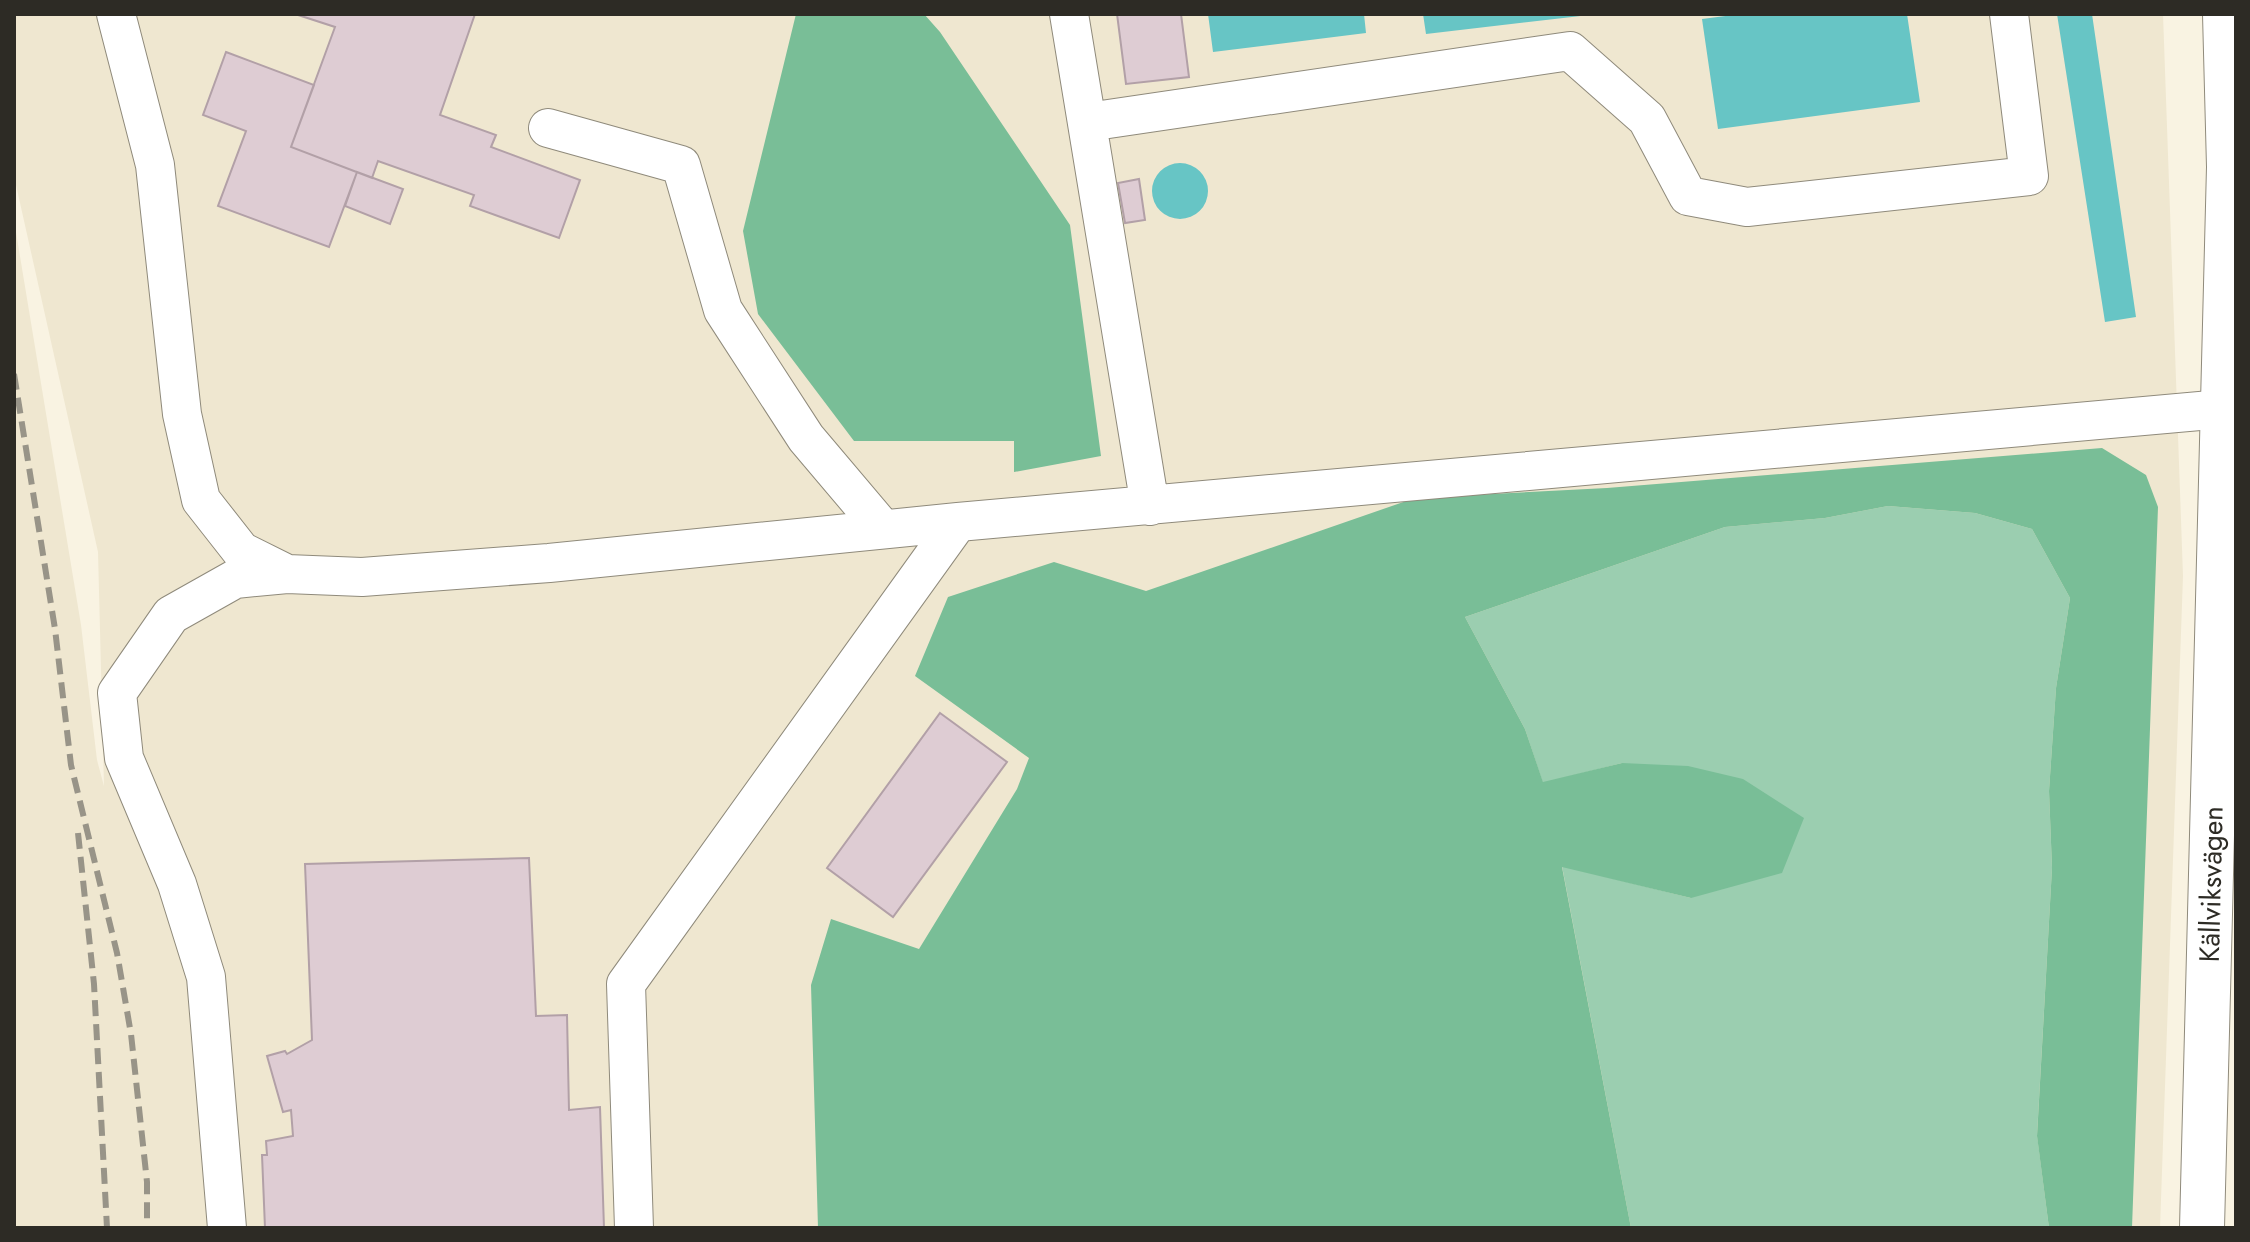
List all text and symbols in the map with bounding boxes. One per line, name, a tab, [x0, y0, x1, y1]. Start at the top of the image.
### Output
street label: Källviksvägen	[2188, 805, 2233, 963]

